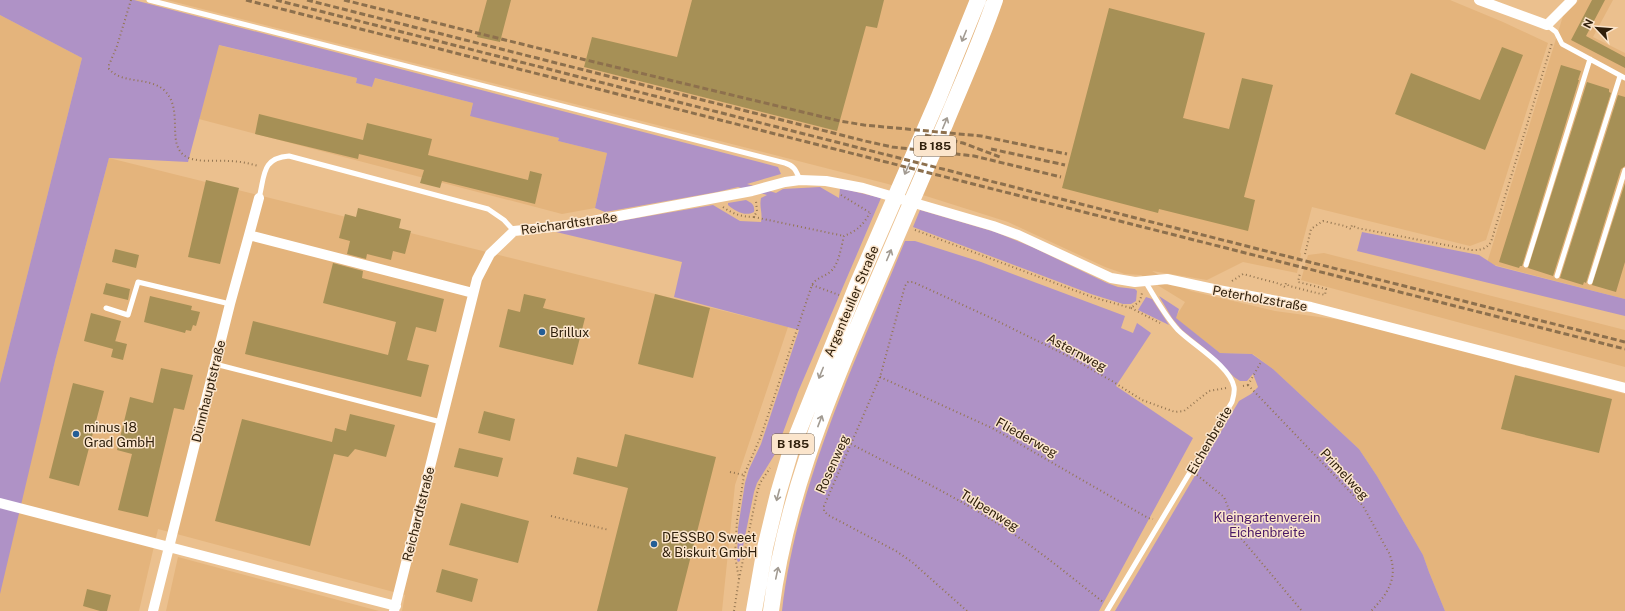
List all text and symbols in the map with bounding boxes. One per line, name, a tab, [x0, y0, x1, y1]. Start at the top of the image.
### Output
north arrow	[1577, 8, 1617, 48]
text: N	[1581, 17, 1595, 30]
one-way arrow	[959, 30, 967, 42]
one-way arrow	[942, 117, 950, 129]
road number: B 185	[914, 136, 956, 156]
one-way arrow	[903, 162, 910, 174]
street label: Reichardtstraße	[520, 209, 618, 238]
street label: Argenteuiler Straße	[821, 243, 882, 359]
one-way arrow	[885, 250, 893, 262]
street label: Peterholzstraße	[1211, 283, 1309, 314]
place label: Brillux	[550, 325, 589, 340]
marker: Brillux	[537, 327, 547, 337]
street label: Asternweg	[1044, 330, 1109, 374]
street label: Dünnhauptstraße	[189, 338, 228, 444]
one-way arrow	[817, 366, 825, 378]
street label: Eichenbreite	[1184, 404, 1235, 477]
street label: Fliederweg	[993, 414, 1060, 460]
one-way arrow	[816, 415, 824, 427]
place label: minus 18 Grad GmbH	[84, 420, 155, 450]
marker: minus 18 Grad GmbH	[71, 429, 81, 439]
street label: Rosenweg	[813, 433, 852, 496]
road number: B 185	[772, 434, 814, 454]
street label: Primelweg	[1317, 446, 1372, 503]
street label: Reichardtstraße	[399, 465, 438, 563]
street label: Tulpenweg	[958, 486, 1022, 534]
one-way arrow	[773, 489, 781, 502]
park label: Kleingartenverein Eichenbreite	[1213, 510, 1321, 540]
place label: DESSBO Sweet & Biskuit GmbH	[662, 530, 758, 560]
marker: DESSBO Sweet & Biskuit GmbH	[649, 539, 659, 549]
one-way arrow	[774, 566, 782, 579]

